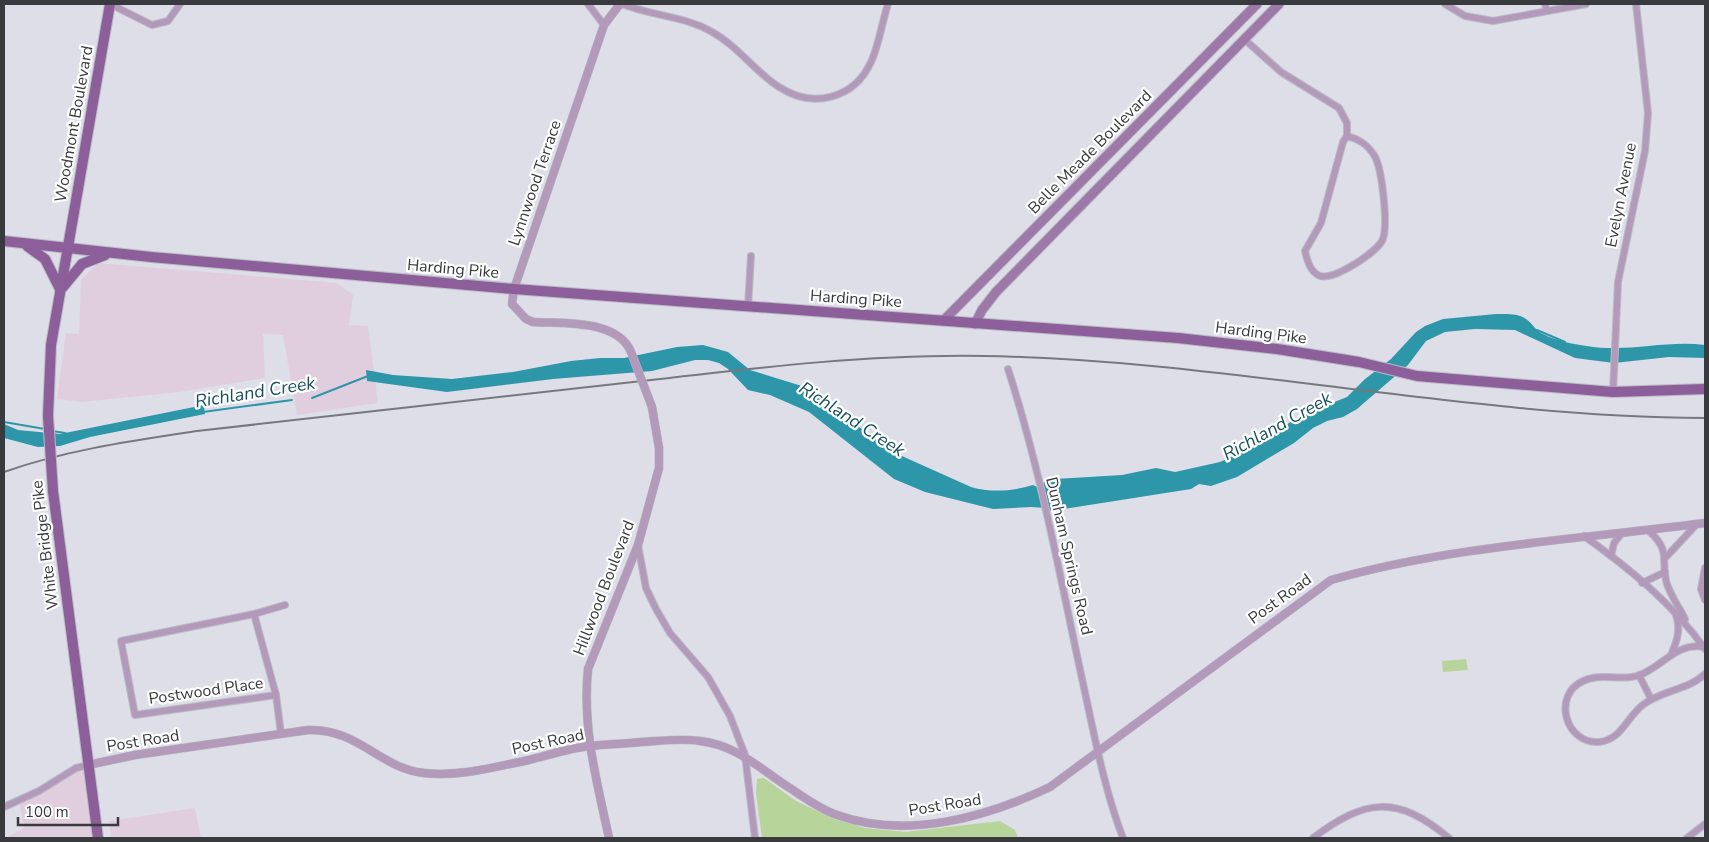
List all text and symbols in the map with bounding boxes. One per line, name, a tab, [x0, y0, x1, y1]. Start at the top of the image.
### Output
street label: Woodmont Boulevard	[49, 44, 99, 204]
street label: Belle Meade Boulevard	[1023, 85, 1157, 219]
street label: Lynnwood Terrace	[503, 117, 567, 249]
street label: Evelyn Avenue	[1600, 141, 1642, 249]
street label: Harding Pike	[406, 254, 500, 284]
street label: Harding Pike	[809, 285, 903, 313]
street label: Harding Pike	[1214, 316, 1308, 350]
water label: Richland Creek	[193, 370, 318, 413]
water label: Richland Creek	[794, 376, 910, 463]
water label: Richland Creek	[1218, 386, 1337, 466]
street label: Dunham Springs Road	[1040, 475, 1098, 637]
street label: White Bridge Pike	[26, 479, 64, 611]
street label: Hillwood Boulevard	[568, 517, 640, 659]
street label: Post Road	[1244, 569, 1316, 629]
street label: Postwood Place	[147, 672, 265, 710]
street label: Post Road	[105, 724, 181, 758]
street label: Post Road	[510, 724, 586, 760]
street label: Post Road	[907, 788, 983, 822]
scale bar	[18, 794, 118, 826]
text: 100 m	[25, 802, 69, 822]

